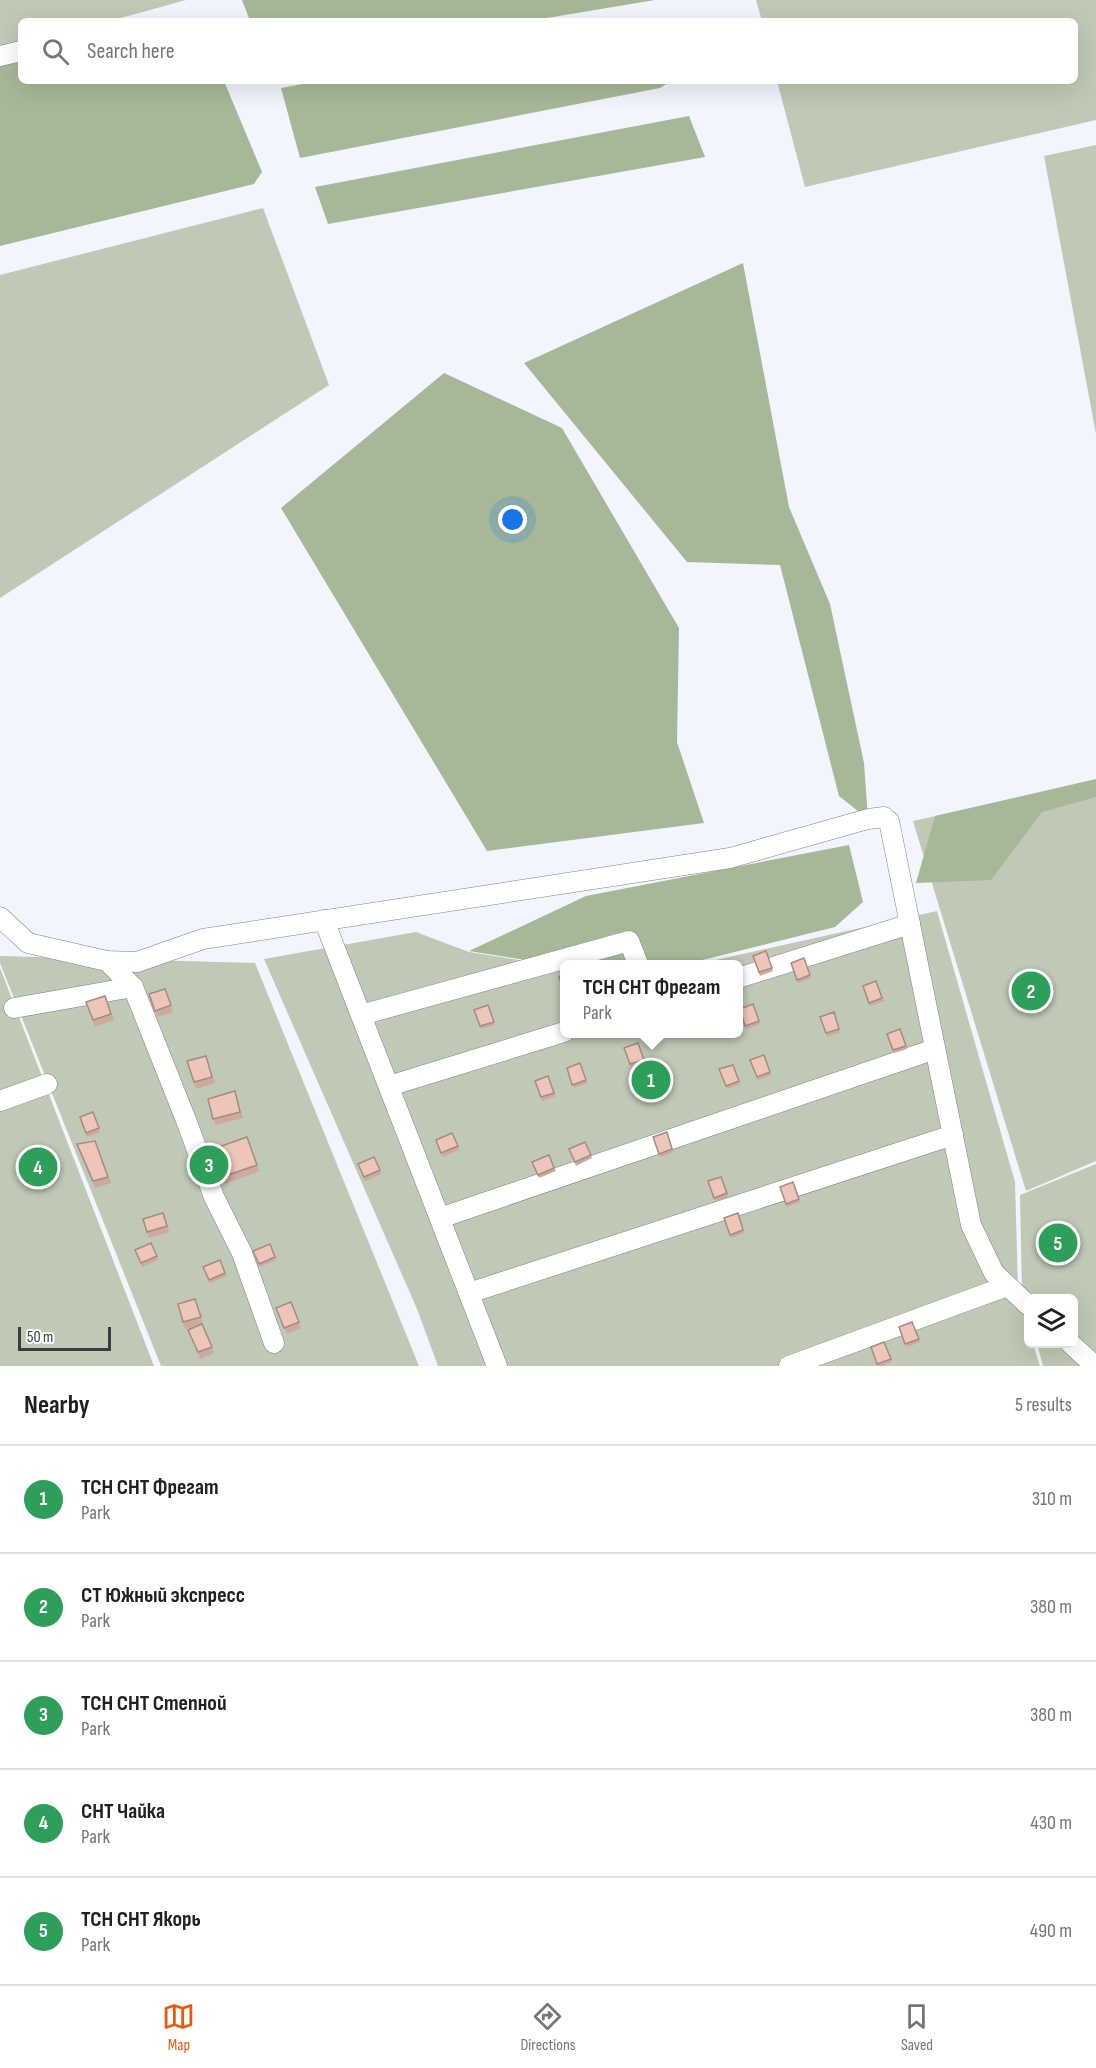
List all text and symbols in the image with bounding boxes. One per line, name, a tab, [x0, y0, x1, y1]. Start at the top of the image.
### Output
search box	[18, 18, 1078, 84]
icon: search	[39, 35, 72, 68]
text: Search here	[87, 38, 174, 65]
your location	[498, 505, 527, 534]
popup	[560, 960, 743, 1038]
pin: 2	[1012, 968, 1050, 1014]
text: ТСН СНТ Фрегат	[583, 974, 720, 1001]
text: Park	[583, 1001, 612, 1025]
pin: 1	[632, 1058, 670, 1102]
pin: 3	[190, 1142, 228, 1188]
pin: 4	[18, 1144, 57, 1190]
pin: 5	[1038, 1220, 1078, 1266]
map controls	[1024, 1294, 1078, 1348]
button: layers	[1024, 1294, 1078, 1348]
scale bar	[18, 1324, 111, 1352]
text: 50 m	[27, 1328, 53, 1347]
text: Nearby	[24, 1390, 90, 1421]
text: 5 results	[1015, 1393, 1072, 1417]
text: ТСН СНТ Фрегат	[81, 1474, 219, 1501]
text: 1	[40, 1487, 47, 1511]
text: 310 m	[1032, 1487, 1072, 1511]
text: Park	[81, 1501, 110, 1525]
text: СТ Южный экспресс	[81, 1582, 245, 1609]
text: 2	[39, 1595, 48, 1619]
text: 380 m	[1030, 1595, 1072, 1619]
text: Park	[81, 1609, 110, 1633]
text: ТСН СНТ Степной	[81, 1690, 227, 1717]
text: 3	[39, 1703, 48, 1727]
text: 380 m	[1030, 1703, 1072, 1727]
text: Park	[81, 1717, 110, 1741]
text: СНТ Чайка	[81, 1798, 165, 1825]
text: 4	[39, 1811, 48, 1835]
text: 430 m	[1030, 1811, 1072, 1835]
text: Park	[81, 1825, 110, 1849]
text: ТСН СНТ Якорь	[81, 1906, 201, 1933]
text: 5	[39, 1919, 48, 1943]
text: 490 m	[1030, 1919, 1072, 1943]
text: Park	[81, 1933, 110, 1957]
tab: Map	[162, 2000, 195, 2055]
tab: Directions	[520, 2000, 575, 2055]
tab: Saved	[900, 2000, 933, 2055]

